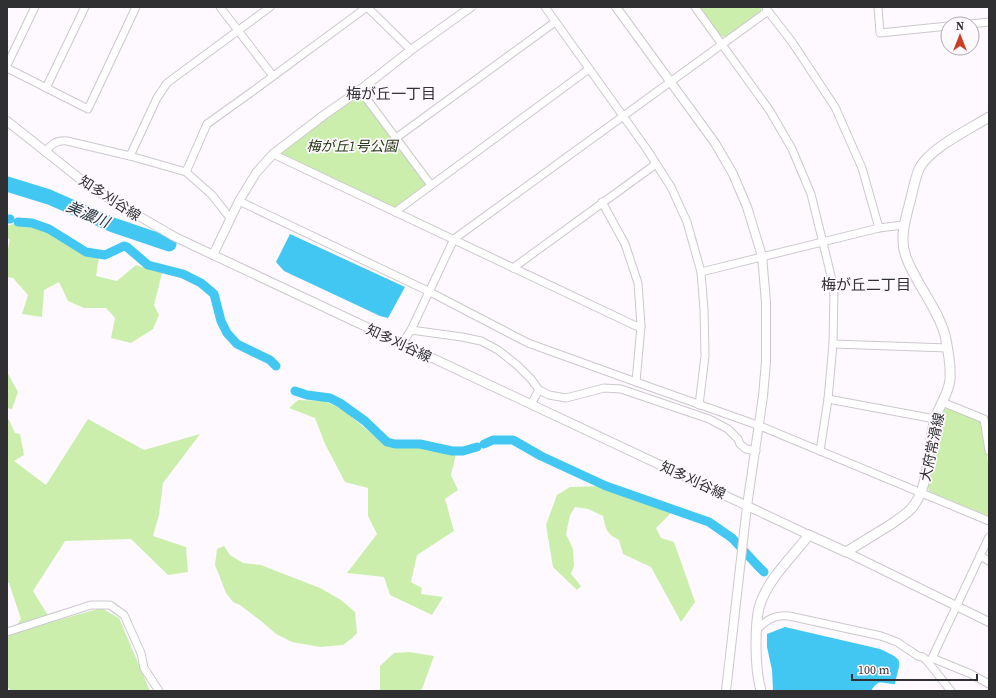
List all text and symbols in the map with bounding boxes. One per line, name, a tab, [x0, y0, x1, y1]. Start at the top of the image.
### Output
north arrow	[940, 16, 980, 56]
text: N	[956, 19, 964, 34]
district label: 梅が丘一丁目	[346, 83, 436, 104]
park label: 梅が丘1号公園	[306, 136, 400, 156]
street label: 知多刈谷線	[75, 171, 145, 225]
water label: 美濃川	[63, 196, 115, 233]
district label: 梅が丘二丁目	[821, 274, 911, 295]
street label: 知多刈谷線	[363, 319, 435, 367]
street label: 大府常滑線	[915, 411, 949, 483]
street label: 知多刈谷線	[657, 456, 729, 504]
scale bar	[852, 656, 977, 682]
text: 100 m	[858, 662, 890, 678]

